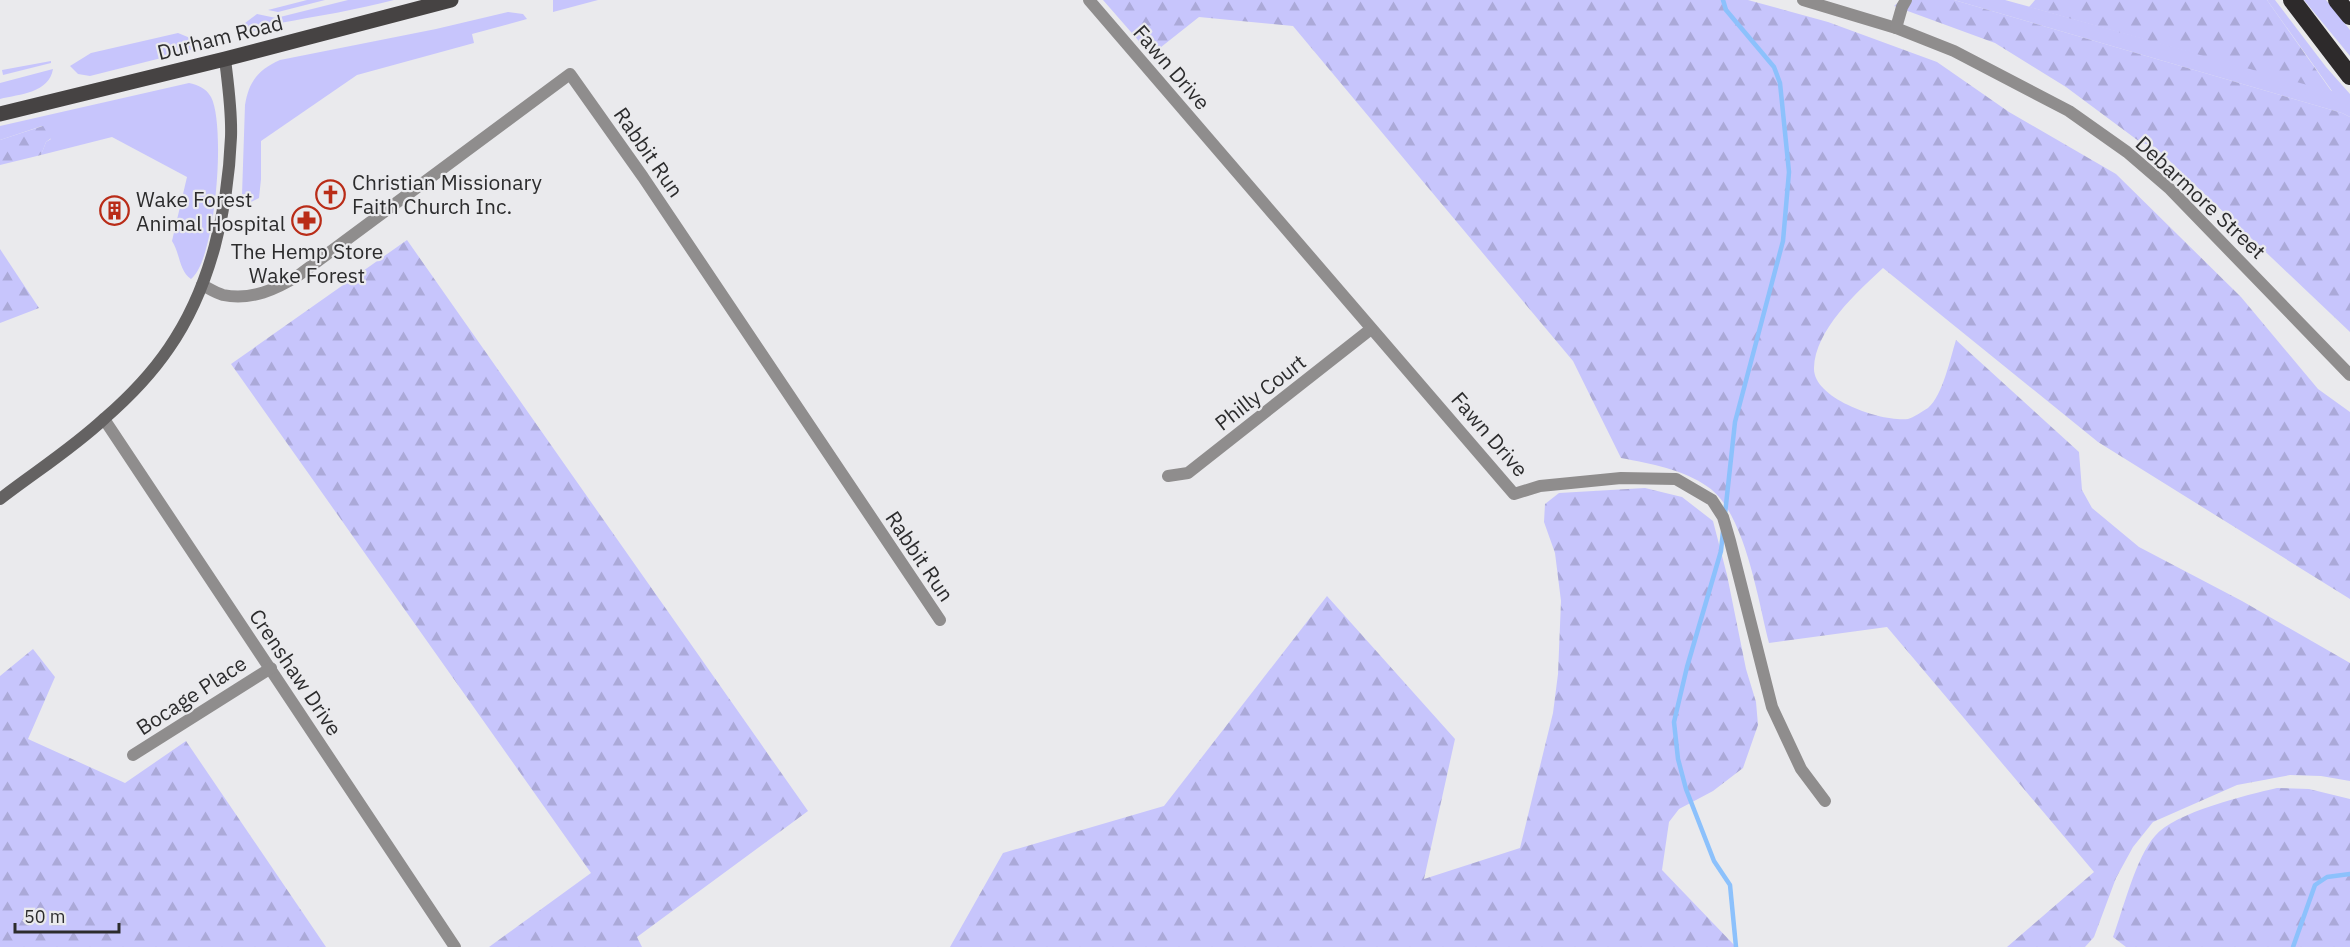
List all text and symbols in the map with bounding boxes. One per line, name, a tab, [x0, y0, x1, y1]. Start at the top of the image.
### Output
street label: Durham Road	[154, 8, 286, 66]
street label: Fawn Drive	[1127, 19, 1217, 115]
street label: Rabbit Run	[608, 102, 690, 202]
street label: Debarmore Street	[2130, 129, 2272, 265]
place label: Christian Missionary Faith Church Inc.	[352, 168, 542, 220]
church icon: Christian Missionary Faith Church Inc.	[315, 178, 347, 210]
place label: Wake Forest Animal Hospital	[136, 185, 286, 237]
building icon: Wake Forest Animal Hospital	[99, 195, 131, 227]
pharmacy icon: The Hemp Store Wake Forest	[291, 204, 323, 236]
place label: The Hemp Store Wake Forest	[231, 237, 383, 289]
street label: Philly Court	[1209, 348, 1311, 436]
street label: Fawn Drive	[1445, 386, 1535, 482]
street label: Rabbit Run	[879, 505, 961, 607]
street label: Crenshaw Drive	[243, 603, 349, 741]
street label: Bocage Place	[130, 649, 252, 741]
scale bar	[15, 896, 118, 934]
text: 50 m	[24, 905, 66, 928]

